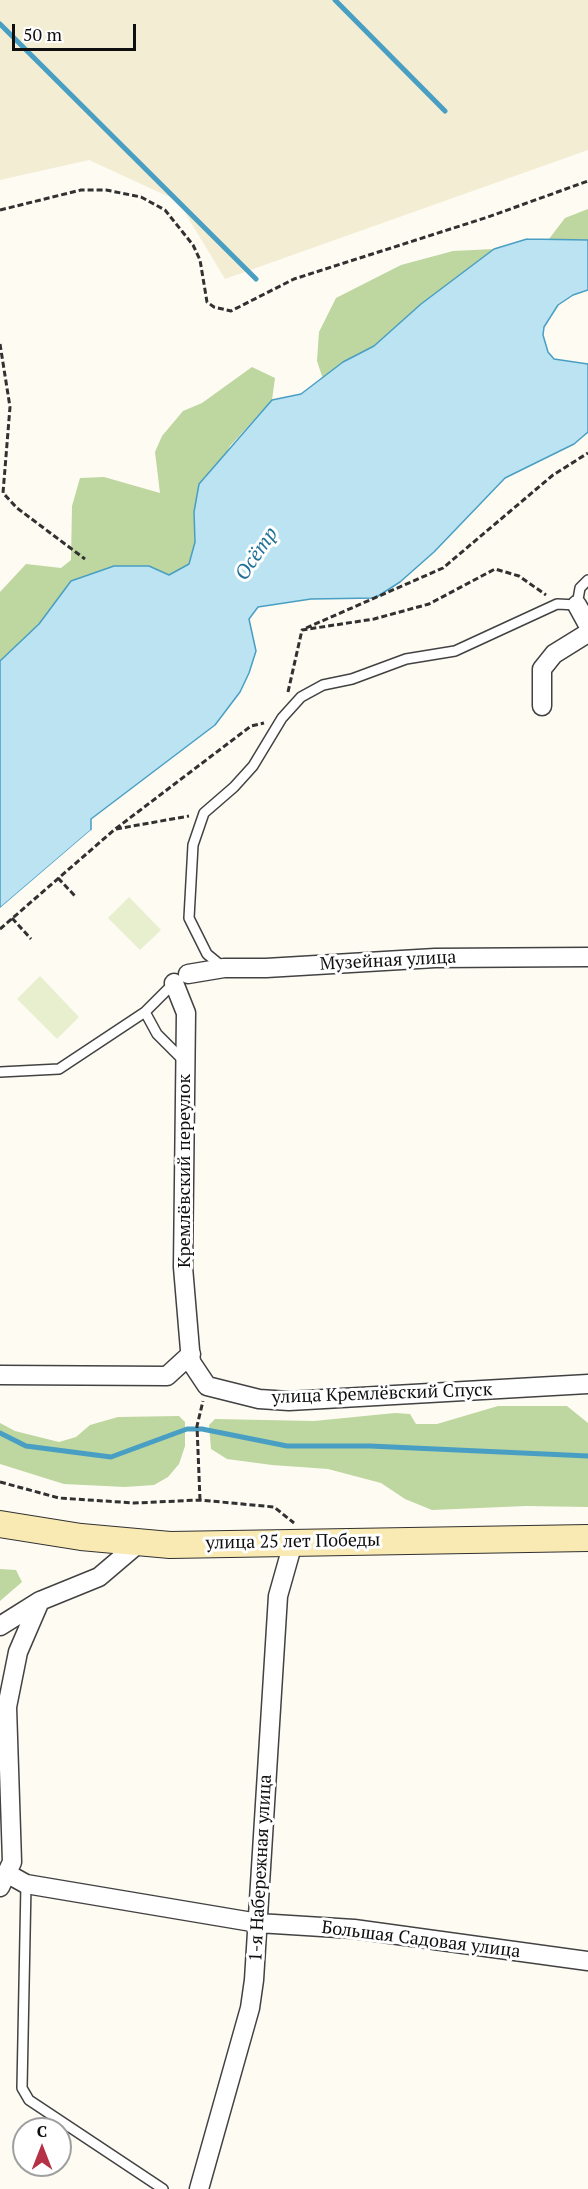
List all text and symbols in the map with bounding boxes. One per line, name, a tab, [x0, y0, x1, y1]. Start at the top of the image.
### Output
scale bar	[15, 12, 140, 50]
text: 50 m	[23, 22, 62, 46]
water label: Осётр	[231, 523, 283, 585]
street label: Музейная улица	[319, 947, 457, 975]
street label: Кремлёвский переулок	[174, 1074, 196, 1268]
street label: улица Кремлёвский Спуск	[271, 1379, 493, 1409]
street label: улица 25 лет Победы	[205, 1530, 381, 1554]
street label: 1-я Набережная улица	[245, 1774, 277, 1962]
street label: Большая Садовая улица	[320, 1917, 522, 1963]
north arrow	[12, 2117, 72, 2177]
text: С	[37, 2120, 47, 2142]

